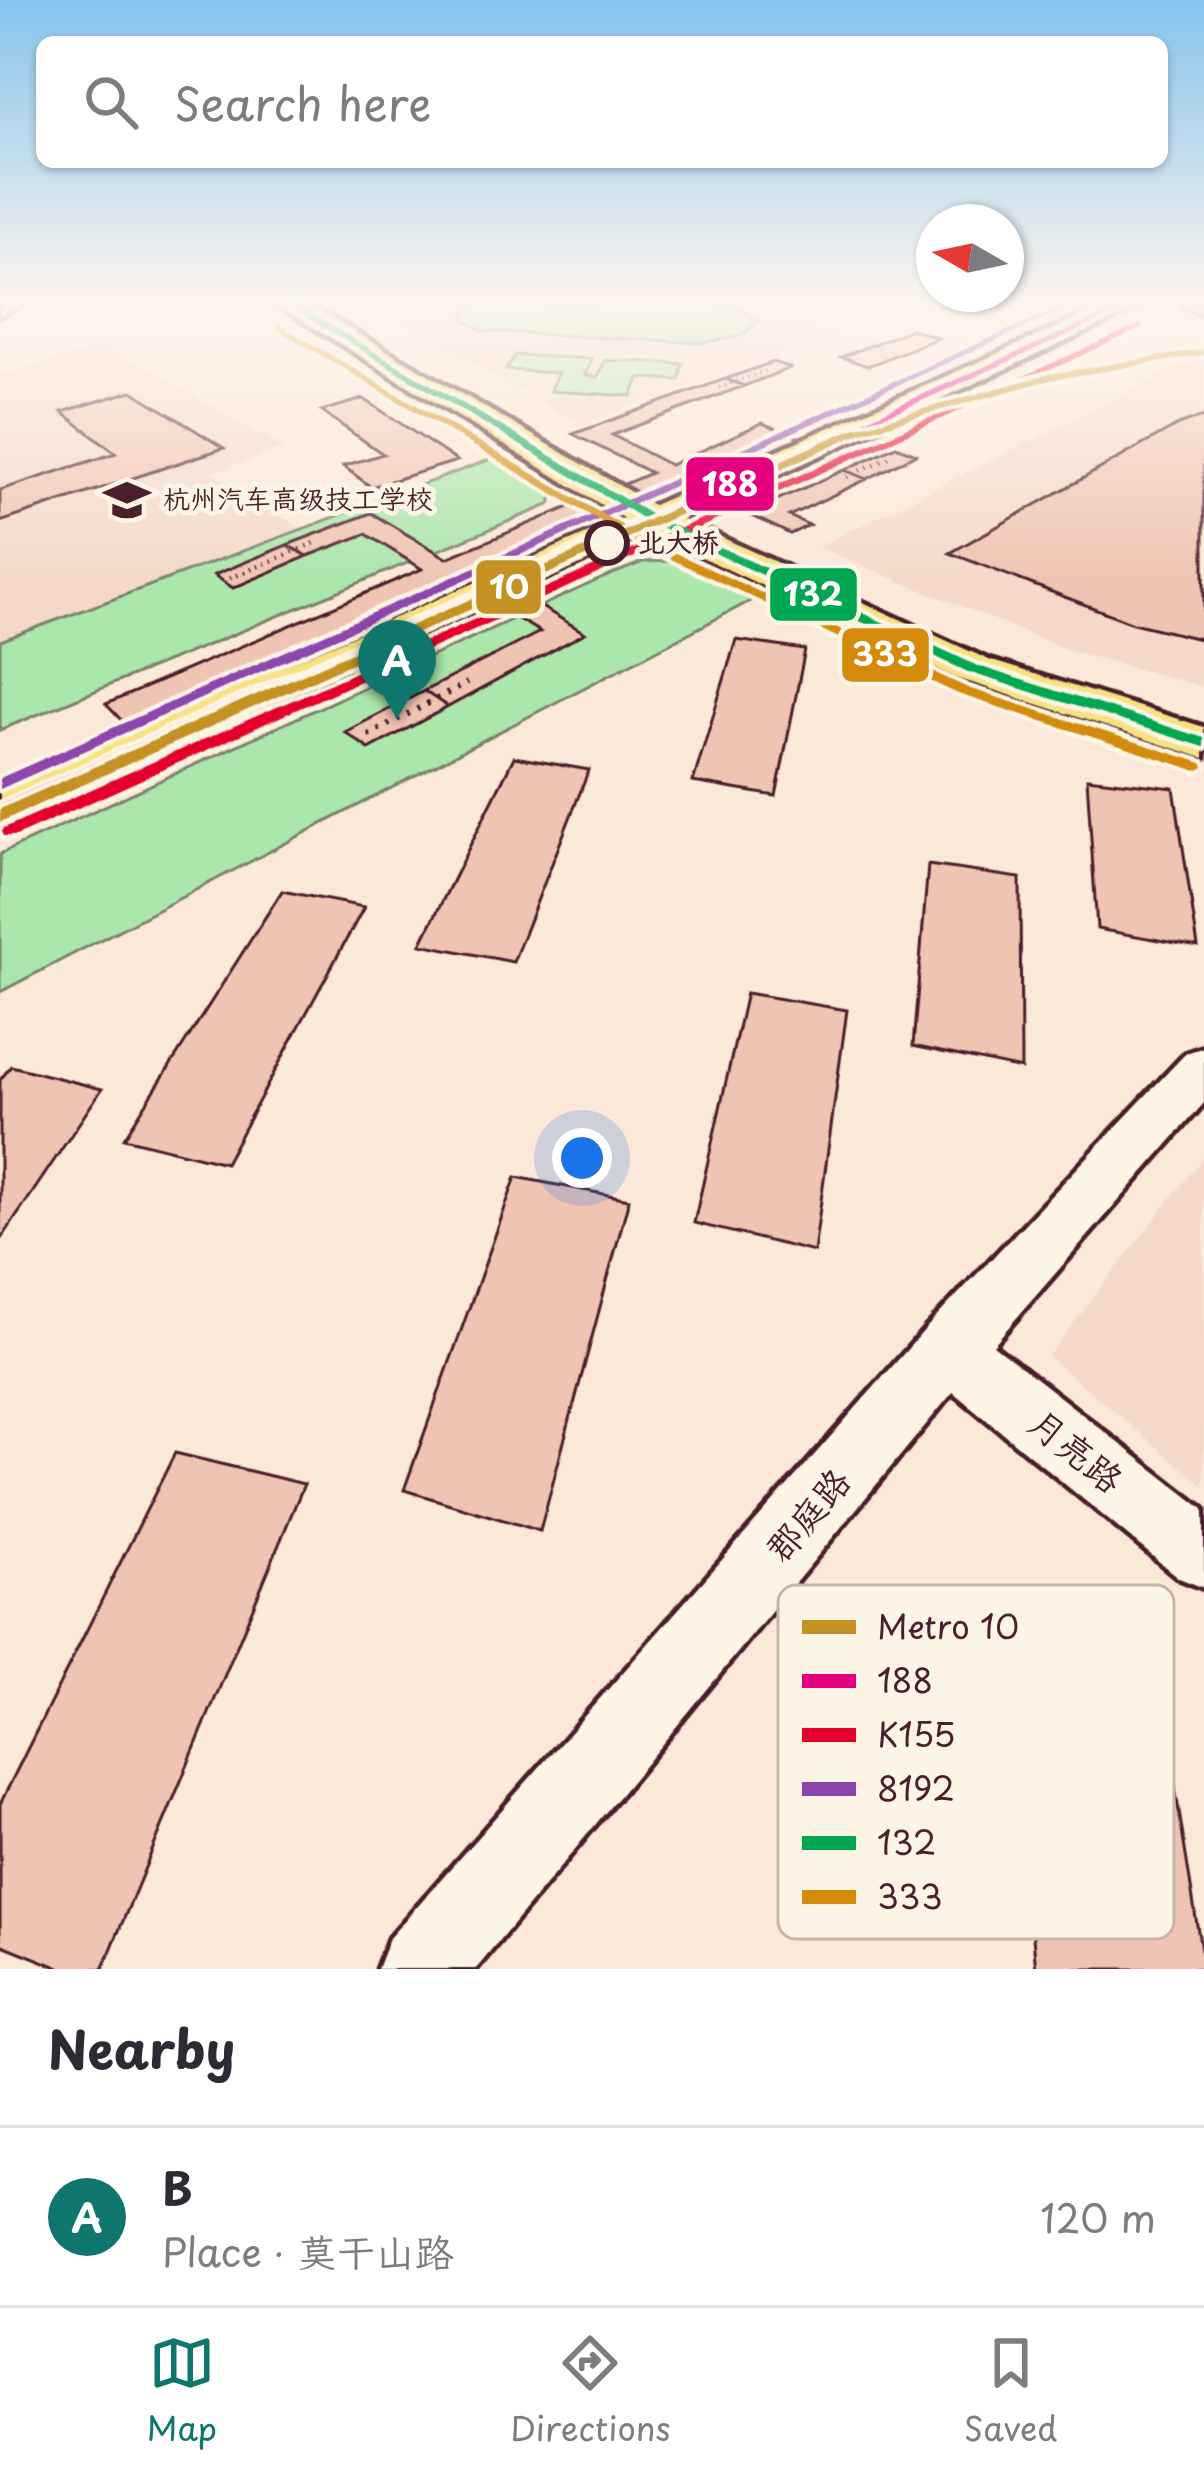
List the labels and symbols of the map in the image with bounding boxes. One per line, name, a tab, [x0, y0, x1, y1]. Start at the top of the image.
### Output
north arrow	[916, 204, 1024, 312]
line badge: 188	[684, 455, 776, 513]
text: 188	[701, 457, 759, 507]
school or university icon: 杭州汽车高级技工学校	[102, 475, 152, 525]
place label: 杭州汽车高级技工学校	[163, 477, 433, 518]
place label: 北大桥	[638, 520, 719, 561]
marker: 北大桥	[586, 522, 628, 564]
line badge: 10	[474, 558, 543, 616]
text: 10	[489, 560, 529, 610]
line badge: 132	[768, 566, 859, 623]
text: 132	[783, 567, 843, 617]
pin: A	[358, 620, 436, 719]
line badge: 333	[840, 626, 931, 684]
text: 333	[852, 627, 918, 677]
your location	[552, 1128, 612, 1188]
street label: 月亮路	[1018, 1394, 1136, 1504]
street label: 郡庭路	[751, 1455, 862, 1572]
legend	[778, 1585, 1174, 1939]
text: Metro 10	[877, 1600, 1019, 1650]
text: 188	[877, 1654, 933, 1704]
text: K155	[877, 1708, 956, 1758]
text: 8192	[877, 1762, 955, 1812]
text: 132	[877, 1816, 936, 1866]
text: 333	[877, 1870, 943, 1920]

